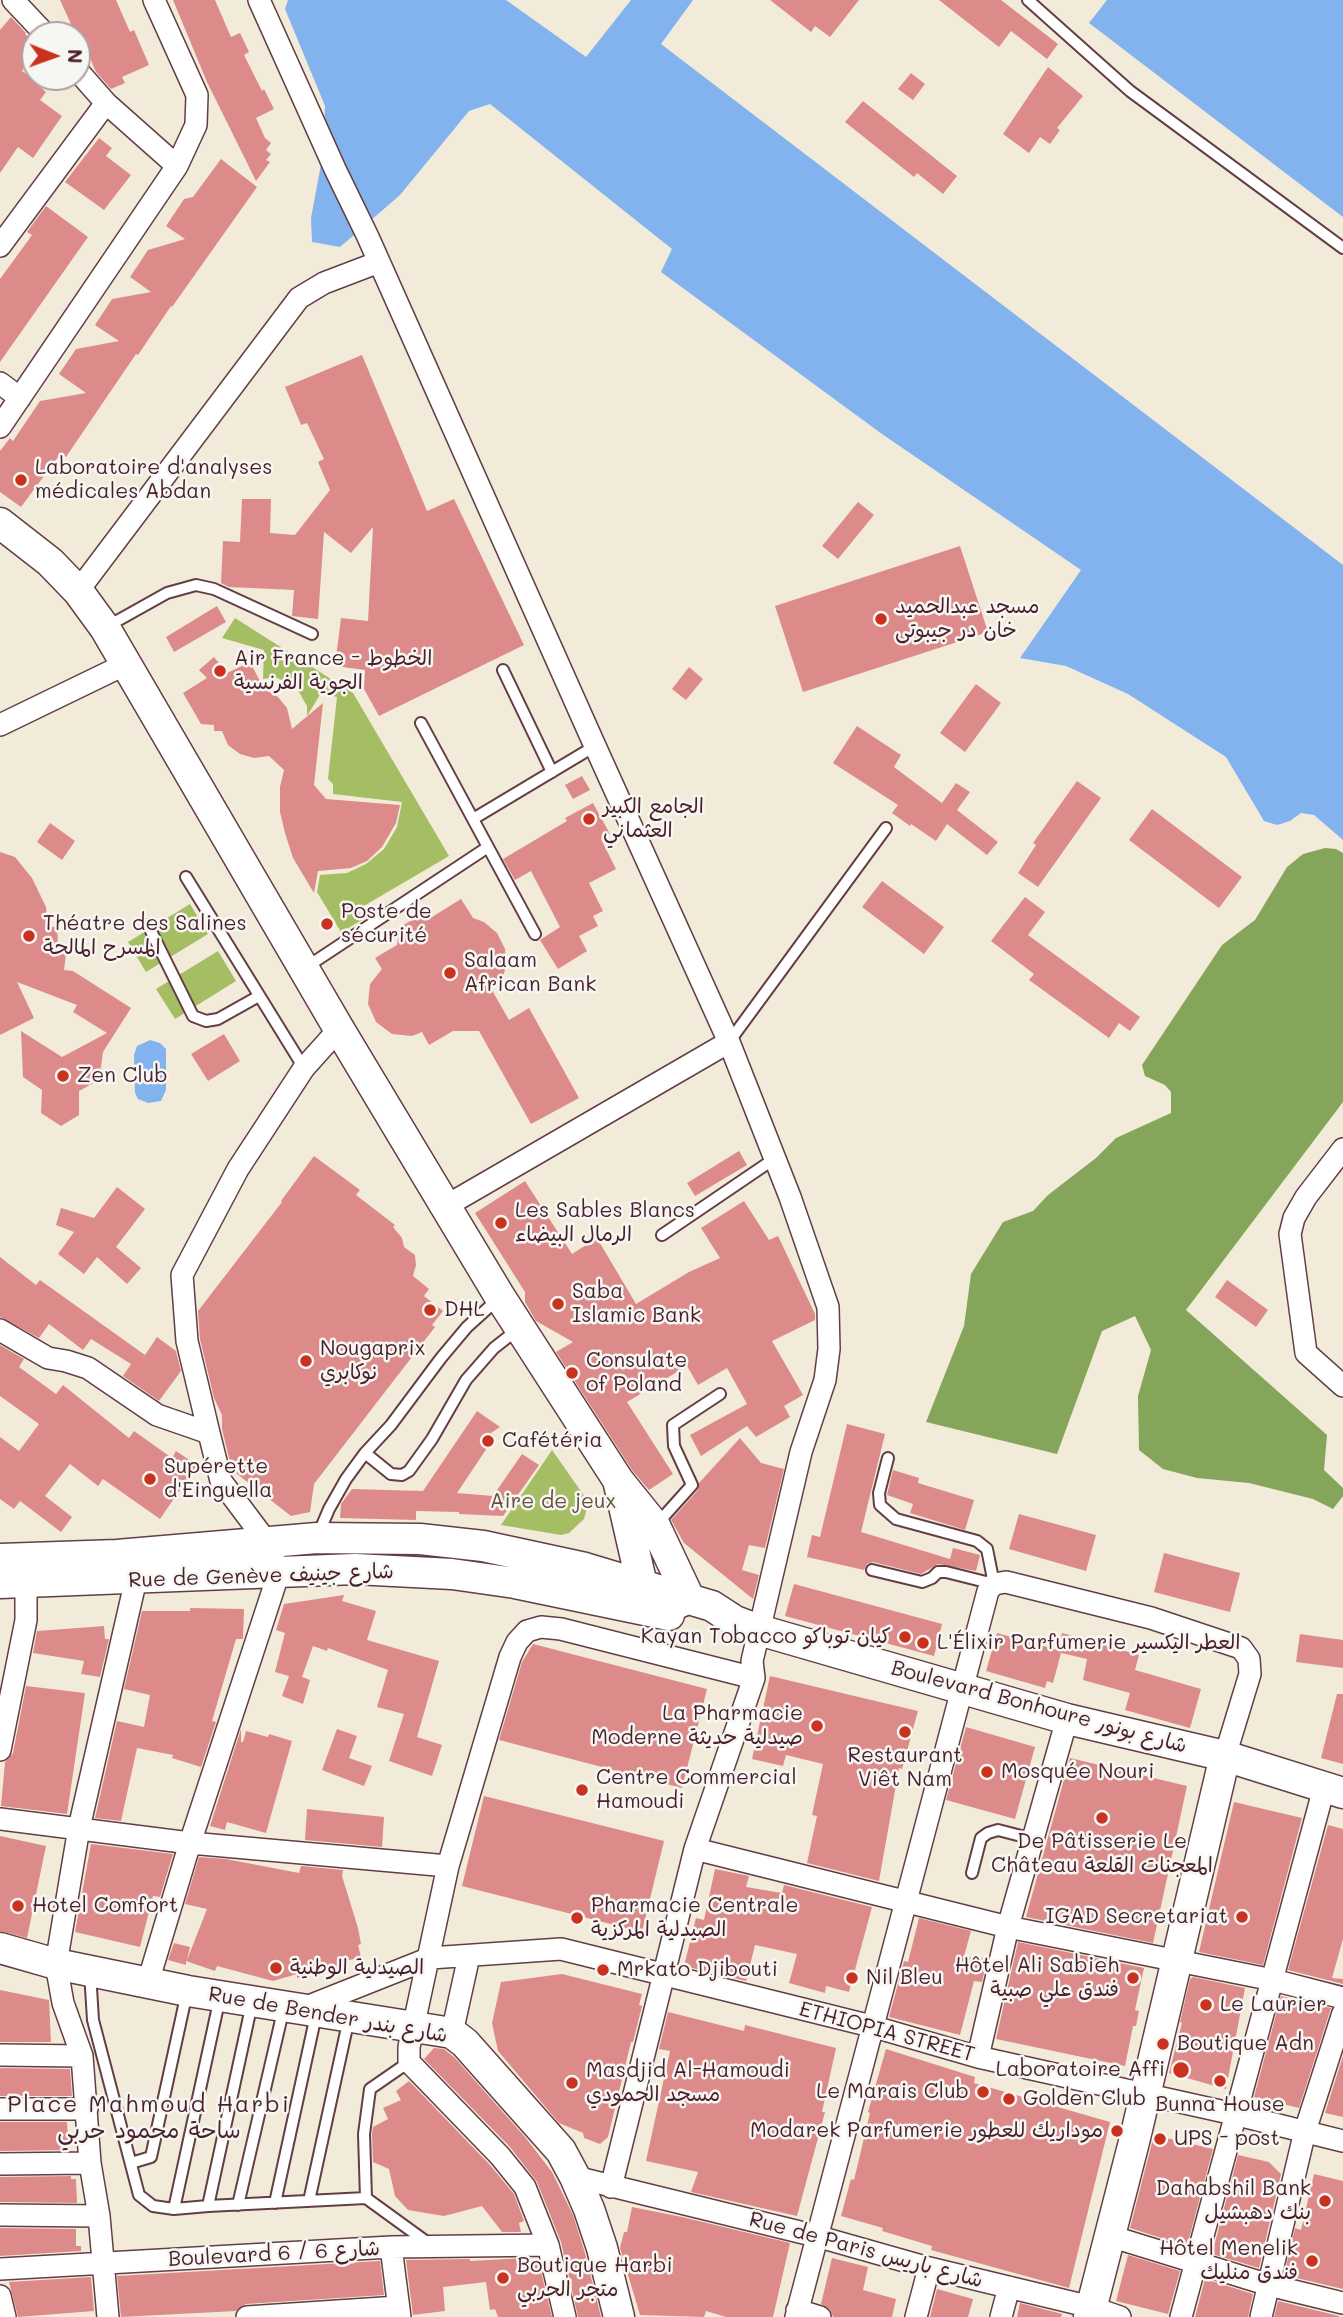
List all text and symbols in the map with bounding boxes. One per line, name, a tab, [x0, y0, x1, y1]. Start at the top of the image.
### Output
north arrow	[21, 21, 91, 91]
text: N	[63, 49, 88, 64]
place label: Laboratoire d'analyses médicales Abdan	[35, 455, 272, 505]
marker: Laboratoire d'analyses médicales Abdan	[13, 472, 29, 488]
place label: مسجد عبدالحمید خان در جیبوتی	[895, 594, 1039, 644]
marker: مسجد عبدالحمید خان در جیبوتی	[873, 611, 889, 627]
place label: Air France - الخطوط الجوية الفرنسية	[234, 646, 432, 696]
marker: Air France - الخطوط الجوية الفرنسية	[212, 663, 228, 679]
place label: الجامع الكبير العثماني	[603, 794, 704, 844]
marker: الجامع الكبير العثماني	[581, 811, 597, 827]
place label: Poste de sécurité	[341, 899, 432, 949]
place label: Théatre des Salines المسرح المالحة	[43, 911, 247, 961]
marker: Poste de sécurité	[319, 916, 335, 932]
marker: Théatre des Salines المسرح المالحة	[21, 928, 37, 944]
place label: Salaam African Bank	[464, 948, 596, 998]
marker: Salaam African Bank	[442, 965, 458, 981]
place label: Zen Club	[77, 1063, 168, 1089]
marker: Zen Club	[55, 1068, 71, 1084]
place label: Les Sables Blancs الرمال البيضاء	[515, 1198, 695, 1248]
marker: Les Sables Blancs الرمال البيضاء	[493, 1215, 509, 1231]
place label: Saba Islamic Bank	[572, 1279, 701, 1329]
marker: Saba Islamic Bank	[550, 1296, 566, 1312]
place label: DHL	[444, 1297, 484, 1323]
marker: DHL	[422, 1302, 438, 1318]
place label: Nougaprix نوكابري	[320, 1336, 425, 1386]
place label: Consulate of Poland	[586, 1348, 687, 1398]
marker: Nougaprix نوكابري	[298, 1353, 314, 1369]
marker: Consulate of Poland	[564, 1365, 580, 1381]
place label: Cafétéria	[502, 1428, 603, 1454]
marker: Cafétéria	[480, 1433, 496, 1449]
place label: Supérette d'Einguella	[164, 1454, 272, 1504]
marker: Supérette d'Einguella	[142, 1471, 158, 1487]
park label: Aire de jeux	[490, 1489, 616, 1515]
street label: Rue de Genève شارع جينيف	[128, 1559, 394, 1593]
place label: Kayan Tobacco كيان توباكو	[641, 1624, 891, 1650]
marker: Kayan Tobacco كيان توباكو	[897, 1629, 913, 1645]
place label: L'Élixir Parfumerie العطر اليكسير	[937, 1630, 1240, 1656]
marker: L'Élixir Parfumerie العطر اليكسير	[915, 1635, 931, 1651]
street label: Boulevard Bonhoure شارع بونور	[888, 1655, 1190, 1759]
place label: La Pharmacie Moderne صيدلية حديثة	[591, 1701, 803, 1751]
marker: La Pharmacie Moderne صيدلية حديثة	[809, 1718, 825, 1734]
marker: Restaurant Viêt Nam	[897, 1724, 913, 1740]
place label: Restaurant Viêt Nam	[848, 1743, 962, 1793]
place label: Mosquée Nouri	[1001, 1759, 1154, 1785]
marker: Mosquée Nouri	[979, 1764, 995, 1780]
place label: Centre Commercial Hamoudi	[596, 1765, 797, 1815]
marker: Centre Commercial Hamoudi	[574, 1782, 590, 1798]
marker: De Pâtisserie Le Château المعجنات القلعة	[1094, 1810, 1110, 1826]
place label: De Pâtisserie Le Château المعجنات القلعة	[991, 1829, 1213, 1879]
place label: Hotel Comfort	[32, 1893, 178, 1919]
place label: Pharmacie Centrale الصيدلية المركزية	[591, 1893, 798, 1943]
marker: Hotel Comfort	[10, 1898, 26, 1914]
place label: IGAD Secretariat	[1045, 1904, 1228, 1930]
marker: IGAD Secretariat	[1234, 1909, 1250, 1925]
marker: Pharmacie Centrale الصيدلية المركزية	[569, 1910, 585, 1926]
place label: Hôtel Ali Sabieh فندق علي صبية	[955, 1953, 1119, 2003]
place label: الصيدلية الوطنية	[290, 1955, 424, 1981]
place label: Mrkato Djibouti	[617, 1957, 778, 1983]
marker: الصيدلية الوطنية	[268, 1960, 284, 1976]
marker: Mrkato Djibouti	[595, 1962, 611, 1978]
place label: Nil Bleu	[866, 1965, 943, 1991]
marker: Nil Bleu	[844, 1970, 860, 1986]
marker: Hôtel Ali Sabieh فندق علي صبية	[1125, 1970, 1141, 1986]
street label: Rue de Bender شارع بندر	[207, 1982, 449, 2048]
place label: Le Laurier	[1220, 1992, 1327, 2018]
street label: ETHIOPIA STREET	[797, 1996, 977, 2068]
marker: Le Laurier	[1198, 1997, 1214, 2013]
place label: Boutique Adn	[1177, 2031, 1314, 2057]
marker: Boutique Adn	[1155, 2036, 1171, 2052]
place label: Laboratoire Affi	[996, 2057, 1165, 2083]
place label: Masdjid Al-Hamoudi مسجد الحمودي	[586, 2058, 790, 2108]
marker: Laboratoire Affi	[1171, 2060, 1191, 2080]
marker: Bunna House	[1212, 2073, 1228, 2089]
marker: Masdjid Al-Hamoudi مسجد الحمودي	[564, 2075, 580, 2091]
place label: Le Marais Club	[816, 2079, 969, 2105]
marker: Le Marais Club	[975, 2084, 991, 2100]
place label: Golden Club	[1023, 2086, 1146, 2112]
district label: Place Mahmoud Harbi ساحة محمود حربي	[10, 2091, 288, 2145]
marker: Golden Club	[1001, 2091, 1017, 2107]
place label: Bunna House	[1155, 2092, 1285, 2118]
place label: Modarek Parfumerie موداريك للعطور	[750, 2118, 1103, 2144]
marker: Modarek Parfumerie موداريك للعطور	[1109, 2123, 1125, 2139]
place label: UPS - post	[1174, 2126, 1280, 2152]
marker: UPS - post	[1152, 2131, 1168, 2147]
place label: Dahabshil Bank بنك دهبشيل	[1156, 2176, 1311, 2226]
marker: Dahabshil Bank بنك دهبشيل	[1317, 2193, 1333, 2209]
street label: Rue de Paris شارع باريس	[746, 2207, 986, 2293]
street label: Boulevard 6 / شارع 6	[167, 2236, 381, 2272]
place label: Hôtel Menelik فندق منليك	[1159, 2236, 1298, 2286]
place label: Boutique Harbi متجر الحربي	[517, 2253, 673, 2303]
marker: Hôtel Menelik فندق منليك	[1304, 2253, 1320, 2269]
marker: Boutique Harbi متجر الحربي	[495, 2270, 511, 2286]

